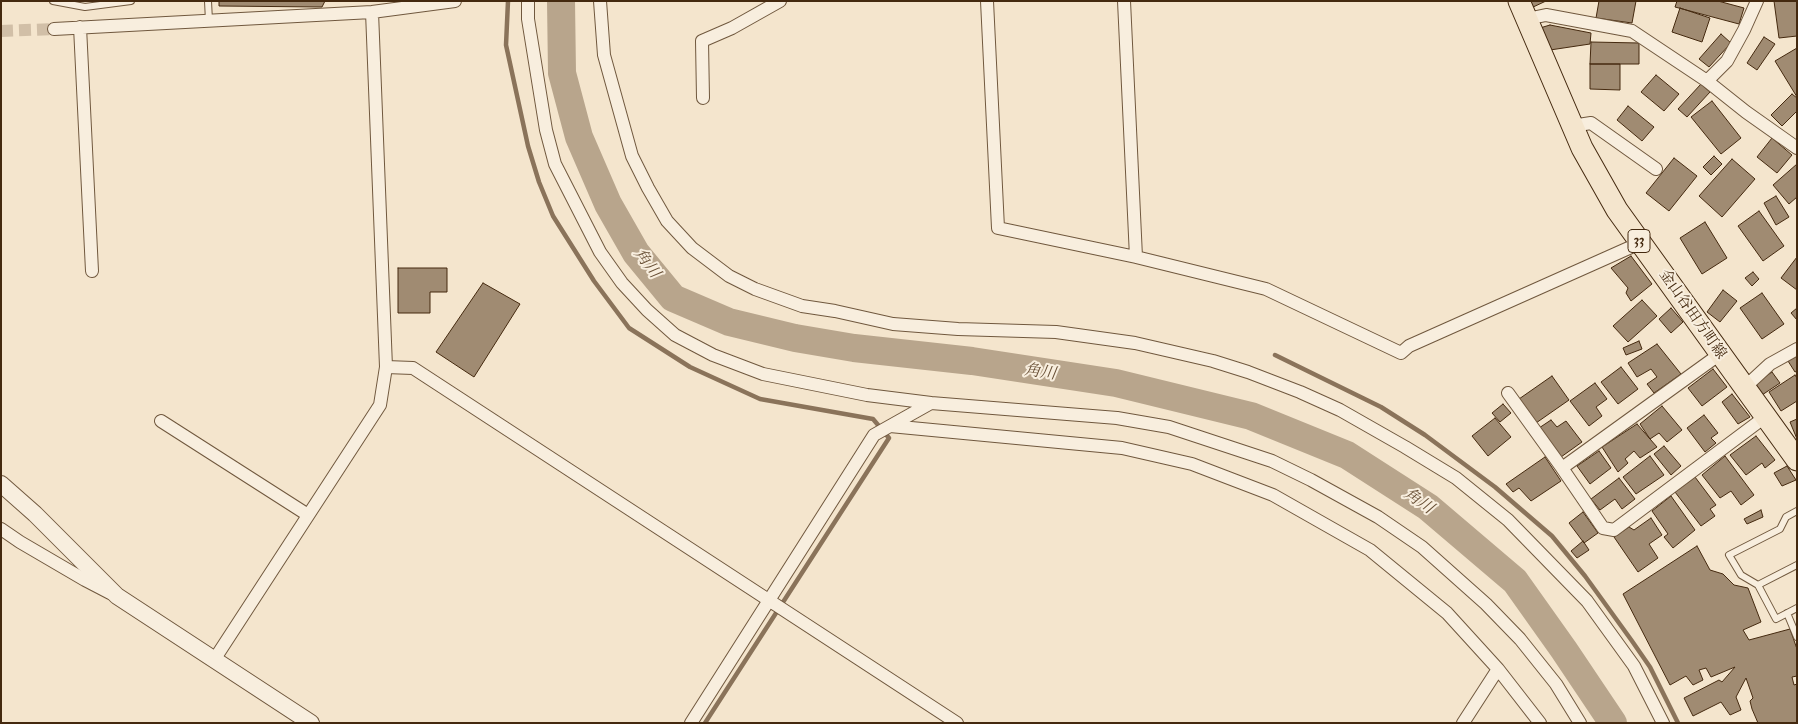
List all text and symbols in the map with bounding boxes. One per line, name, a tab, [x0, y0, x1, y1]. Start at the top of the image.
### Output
road number: 33	[1628, 230, 1650, 252]
water label: 角川	[629, 245, 663, 283]
street label: 金山谷田方町線	[1655, 267, 1729, 363]
water label: 角川	[1023, 361, 1057, 385]
water label: 角川	[1399, 485, 1437, 519]

